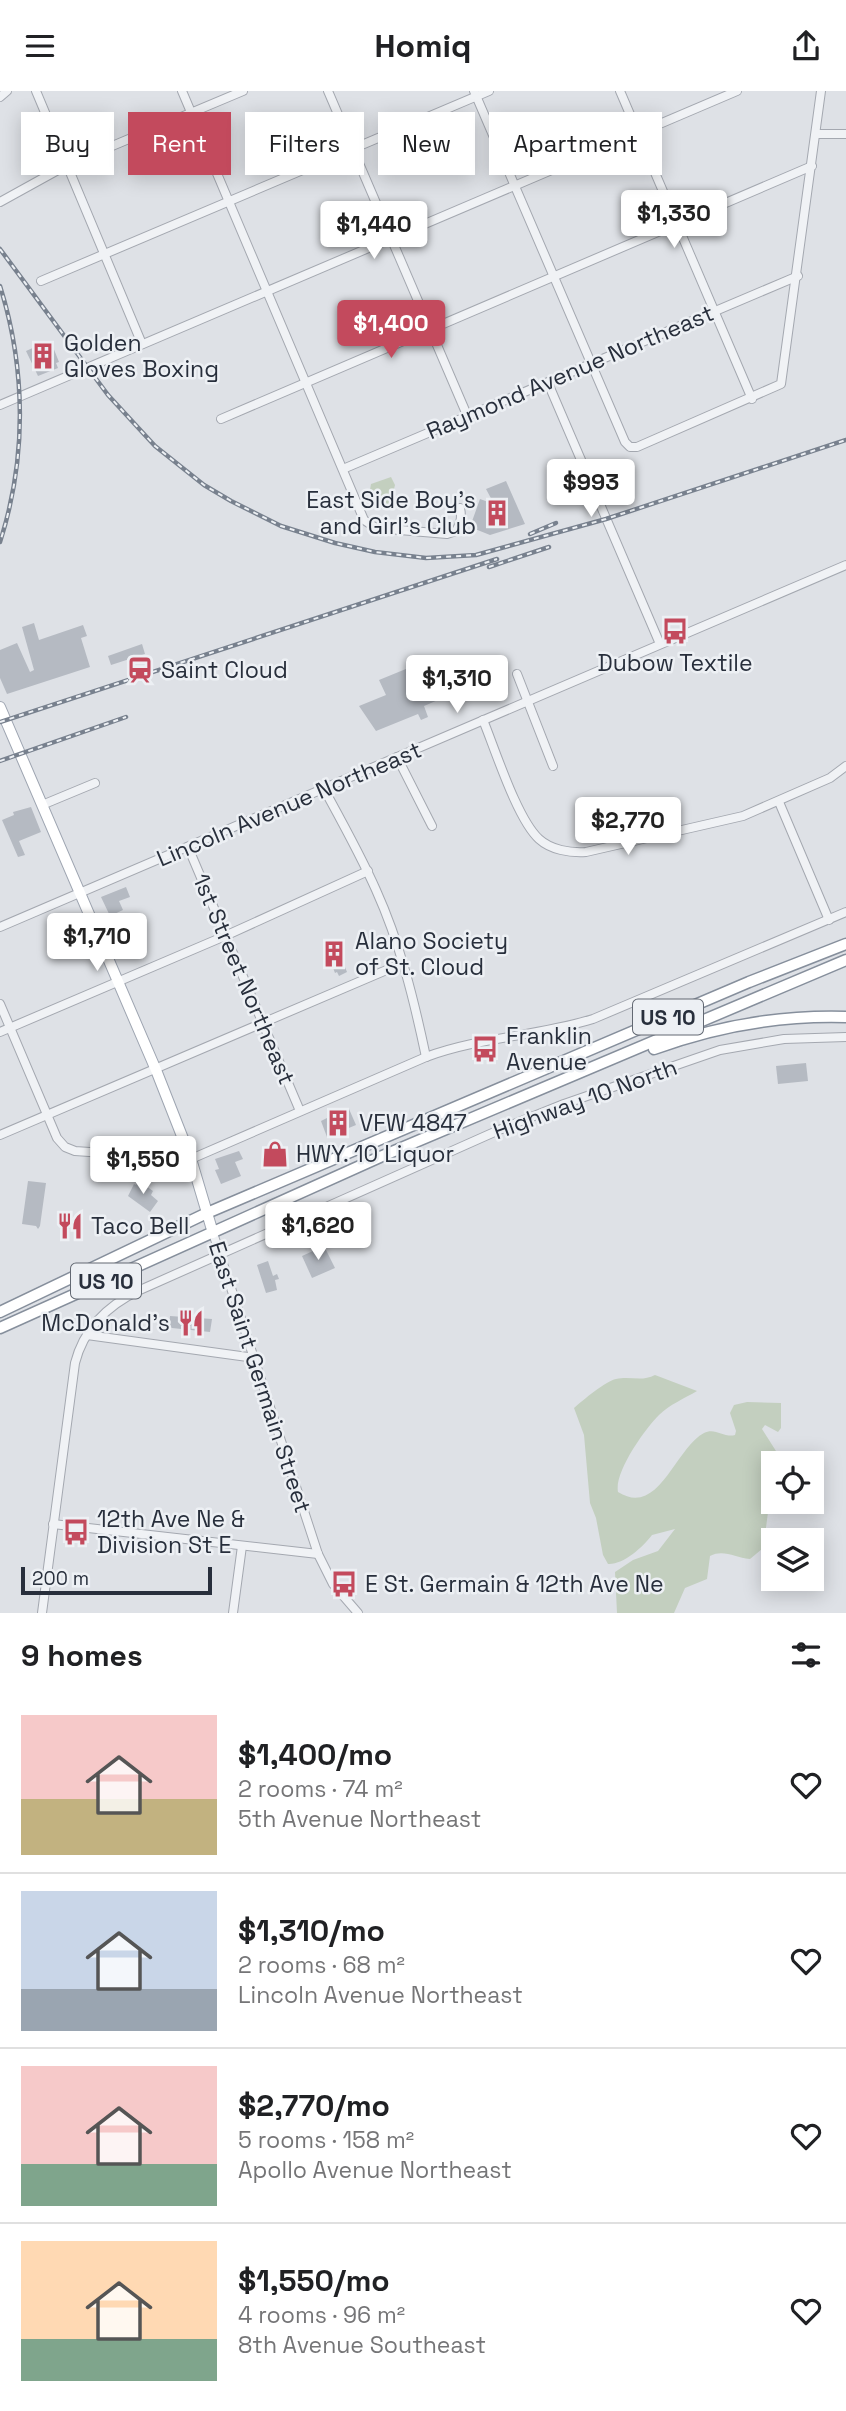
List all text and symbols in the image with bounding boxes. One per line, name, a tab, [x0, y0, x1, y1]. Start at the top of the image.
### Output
text: Homiq	[375, 26, 471, 66]
icon: menu	[21, 27, 59, 65]
icon: share	[787, 27, 825, 65]
chip: Buy	[21, 112, 114, 175]
chip: Rent	[128, 112, 231, 175]
chip: Filters	[245, 112, 364, 175]
chip: New	[378, 112, 475, 175]
chip: Apartment	[489, 112, 662, 175]
pin: $1,330	[617, 191, 731, 250]
text: $1,330	[637, 198, 711, 228]
pin: $1,440	[317, 201, 431, 261]
text: $1,440	[336, 209, 412, 239]
street label: Raymond Avenue Northeast	[422, 298, 718, 446]
pin: $1,400	[334, 301, 448, 360]
text: $1,400	[353, 308, 429, 338]
place label: Golden Gloves Boxing	[64, 328, 219, 384]
building icon: Golden Gloves Boxing	[28, 341, 58, 371]
pin: $993	[550, 459, 632, 519]
text: $993	[563, 467, 619, 497]
place label: East Side Boy's and Girl's Club	[306, 485, 476, 541]
building icon: East Side Boy's and Girl's Club	[482, 498, 512, 528]
bus stop icon: Dubow Textile	[660, 616, 690, 646]
place label: Dubow Textile	[597, 648, 753, 678]
station icon: Saint Cloud	[125, 655, 155, 685]
place label: Saint Cloud	[161, 655, 288, 685]
pin: $1,310	[400, 655, 514, 715]
text: $1,310	[422, 663, 492, 693]
street label: Lincoln Avenue Northeast	[152, 735, 426, 873]
pin: $2,770	[571, 797, 685, 857]
text: $2,770	[591, 805, 665, 835]
street label: 1st Street Northeast	[186, 869, 302, 1089]
pin: $1,710	[40, 913, 154, 973]
text: $1,710	[63, 921, 131, 951]
place label: Alano Society of St. Cloud	[355, 926, 508, 982]
building icon: Alano Society of St. Cloud	[319, 939, 349, 969]
road number: US 10	[633, 999, 703, 1035]
place label: Franklin Avenue	[506, 1021, 592, 1077]
bus stop icon: Franklin Avenue	[470, 1034, 500, 1064]
street label: Highway 10 North	[489, 1052, 681, 1146]
building icon: VFW 4847	[323, 1108, 353, 1138]
place label: VFW 4847	[359, 1108, 467, 1138]
pin: $1,550	[86, 1137, 200, 1196]
shop icon: HWY. 10 Liquor	[260, 1139, 290, 1169]
place label: HWY. 10 Liquor	[296, 1139, 454, 1169]
text: $1,550	[106, 1144, 180, 1174]
pin: $1,620	[261, 1203, 375, 1262]
text: $1,620	[281, 1210, 355, 1240]
restaurant icon: Taco Bell	[55, 1211, 85, 1241]
place label: Taco Bell	[91, 1211, 189, 1241]
street label: East Saint Germain Street	[202, 1237, 318, 1517]
road number: US 10	[71, 1263, 141, 1299]
place label: McDonald's	[41, 1308, 170, 1338]
restaurant icon: McDonald's	[176, 1308, 206, 1338]
map controls	[761, 1451, 824, 1591]
button: locate	[761, 1451, 824, 1514]
place label: 12th Ave Ne & Division St E	[97, 1504, 245, 1560]
bus stop icon: 12th Ave Ne & Division St E	[61, 1517, 91, 1547]
button: layers	[761, 1528, 824, 1591]
scale bar	[21, 1564, 212, 1596]
text: 200 m	[32, 1566, 89, 1591]
bus stop icon: E St. Germain & 12th Ave Ne	[329, 1569, 359, 1599]
place label: E St. Germain & 12th Ave Ne	[365, 1569, 664, 1599]
text: 9 homes	[21, 1636, 143, 1675]
icon: filters	[787, 1636, 825, 1674]
text: $1,400/mo	[238, 1735, 392, 1774]
icon: home	[77, 1743, 161, 1827]
icon: heart	[787, 1766, 825, 1804]
text: 2 rooms · 74 m²	[238, 1774, 403, 1804]
text: 5th Avenue Northeast	[238, 1804, 481, 1834]
text: $1,310/mo	[238, 1911, 385, 1950]
icon: home	[77, 1919, 161, 2003]
icon: heart	[787, 1942, 825, 1980]
text: 2 rooms · 68 m²	[238, 1950, 405, 1980]
text: Lincoln Avenue Northeast	[238, 1980, 523, 2010]
text: $2,770/mo	[238, 2086, 390, 2125]
icon: home	[77, 2094, 161, 2178]
icon: heart	[787, 2117, 825, 2155]
text: 5 rooms · 158 m²	[238, 2125, 414, 2155]
text: Apollo Avenue Northeast	[238, 2155, 512, 2185]
text: $1,550/mo	[238, 2261, 390, 2300]
icon: home	[77, 2269, 161, 2353]
icon: heart	[787, 2292, 825, 2330]
text: 4 rooms · 96 m²	[238, 2300, 405, 2330]
text: 8th Avenue Southeast	[238, 2330, 486, 2360]

